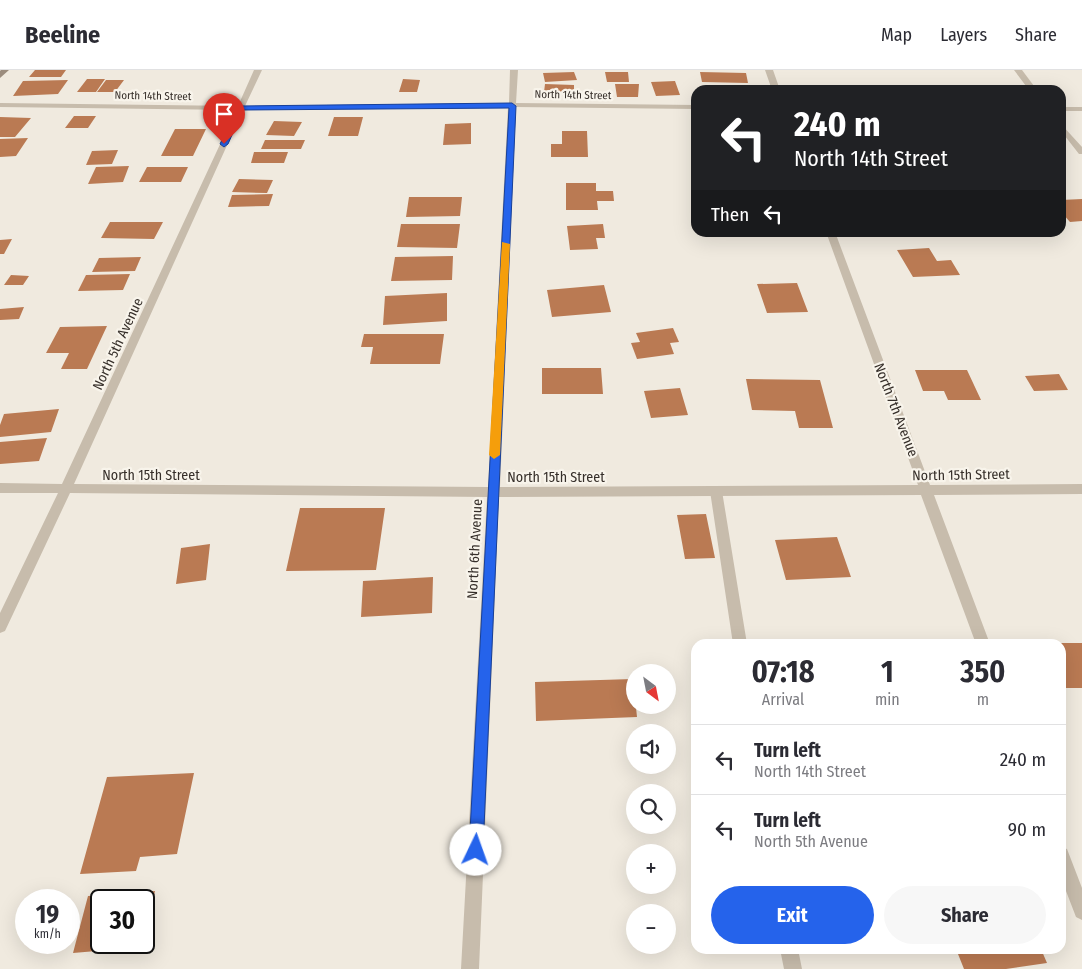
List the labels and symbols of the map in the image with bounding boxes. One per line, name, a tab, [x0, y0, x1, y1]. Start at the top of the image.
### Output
street label: North 14th Street	[534, 88, 612, 102]
street label: North 14th Street	[114, 89, 192, 103]
pin	[203, 93, 245, 144]
street label: North 5th Avenue	[89, 295, 147, 393]
street label: North 7th Avenue	[870, 361, 922, 459]
street label: North 15th Street	[912, 466, 1010, 484]
street label: North 15th Street	[102, 467, 200, 484]
street label: North 15th Street	[507, 469, 605, 486]
street label: North 6th Avenue	[464, 498, 486, 600]
north arrow	[626, 664, 676, 714]
position arrow	[449, 823, 501, 875]
speed limit sign: 30	[90, 889, 155, 954]

